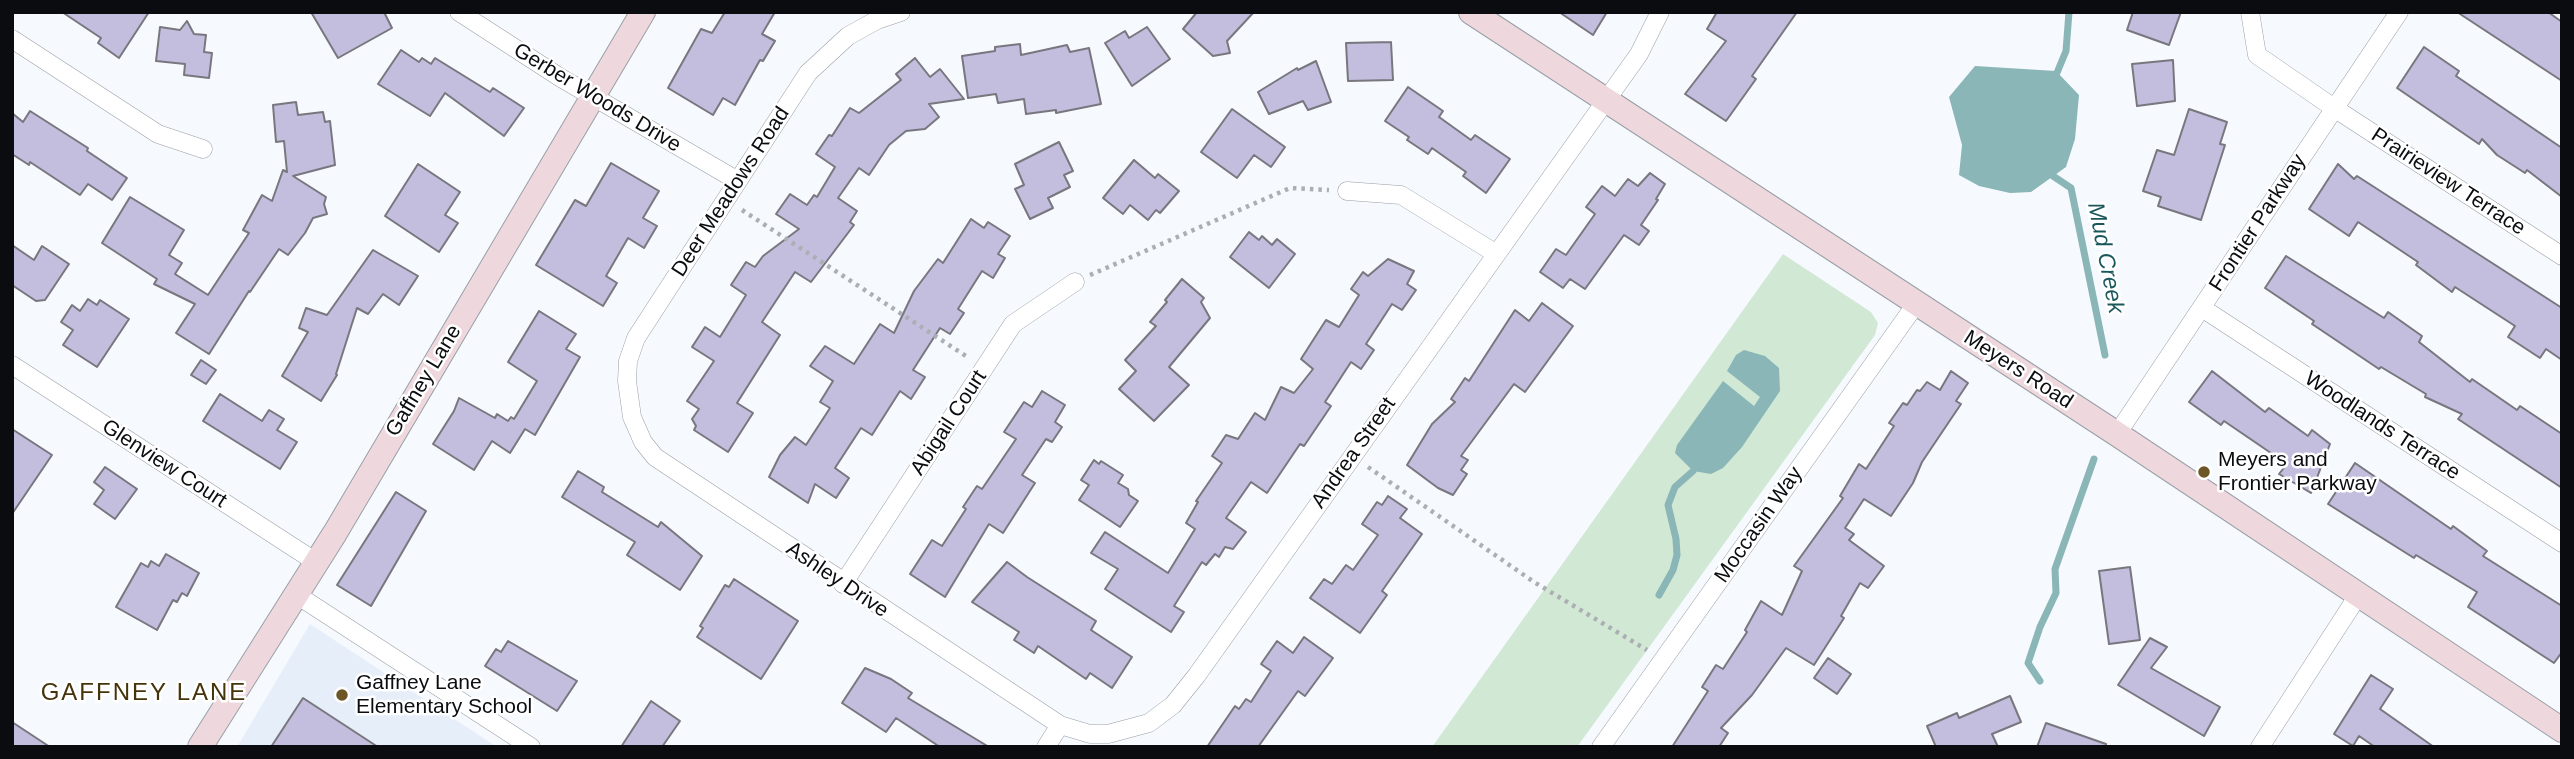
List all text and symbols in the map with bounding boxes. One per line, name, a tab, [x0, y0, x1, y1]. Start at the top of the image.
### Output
street label: Gerber Woods Drive	[509, 38, 685, 158]
street label: Deer Meadows Road	[667, 102, 795, 282]
street label: Prairieview Terrace	[2366, 123, 2530, 241]
street label: Frontier Parkway	[2204, 150, 2312, 296]
water label: Mud Creek	[2081, 200, 2129, 316]
street label: Gaffney Lane	[381, 321, 467, 441]
street label: Meyers Road	[1959, 325, 2077, 415]
street label: Abigail Court	[906, 366, 992, 480]
street label: Woodlands Terrace	[2299, 366, 2465, 486]
street label: Andrea Street	[1307, 393, 1401, 513]
street label: Glenview Court	[97, 414, 231, 514]
place label: Meyers and Frontier Parkway	[2218, 447, 2377, 497]
street label: Moccasin Way	[1710, 462, 1808, 588]
marker: Meyers and Frontier Parkway	[2196, 464, 2212, 480]
street label: Ashley Drive	[781, 537, 893, 623]
place label: Gaffney Lane Elementary School	[356, 670, 532, 720]
district label: GAFFNEY LANE	[42, 679, 246, 707]
marker: Gaffney Lane Elementary School	[334, 687, 350, 703]

